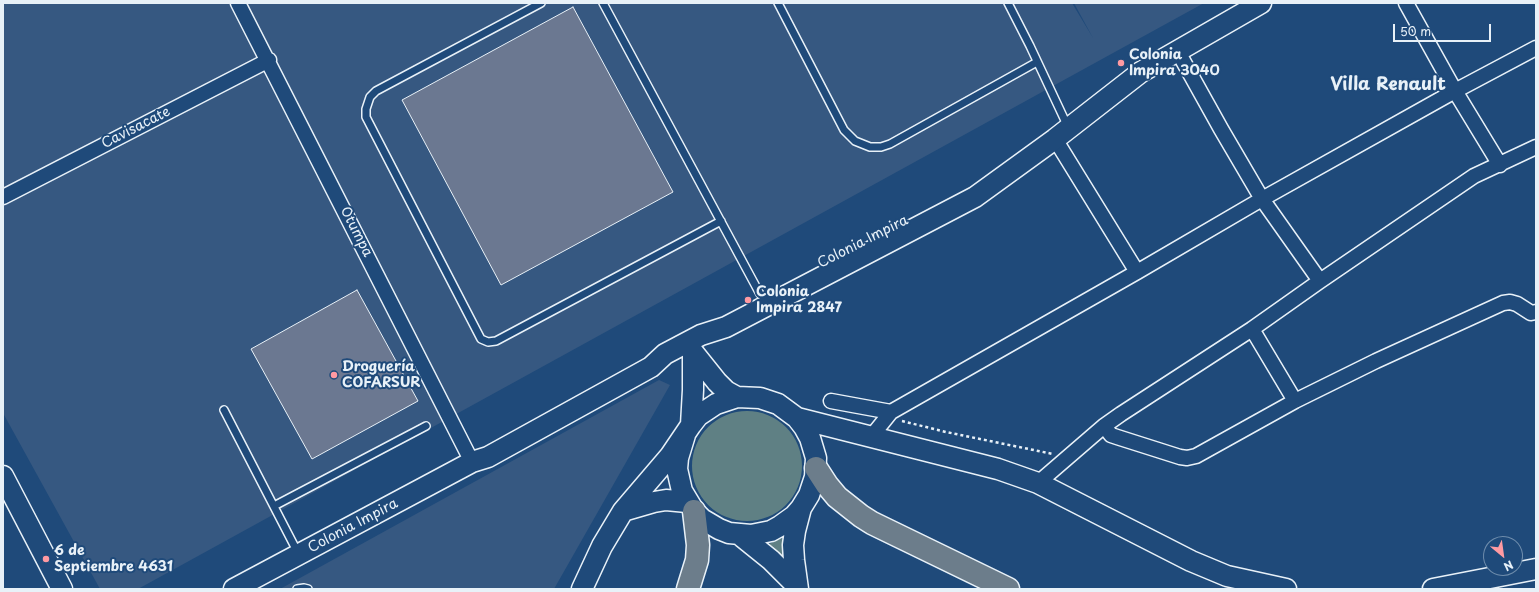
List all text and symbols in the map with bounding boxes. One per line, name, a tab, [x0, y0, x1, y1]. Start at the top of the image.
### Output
scale bar	[1395, 16, 1493, 42]
text: 50 m	[1400, 22, 1431, 40]
place label: Colonia Impira 3040	[1129, 47, 1220, 80]
marker: Colonia Impira 3040	[1116, 58, 1126, 68]
district label: Villa Renault	[1330, 74, 1446, 96]
street label: Cavisacate	[99, 104, 173, 152]
street label: Otumpa	[336, 204, 376, 260]
street label: Colonia Impira	[815, 212, 911, 272]
place label: Colonia Impira 2847	[756, 284, 842, 316]
marker: Colonia Impira 2847	[743, 295, 753, 305]
place label: Droguería COFARSUR	[342, 359, 421, 392]
marker: Droguería COFARSUR	[329, 370, 339, 380]
street label: Colonia Impira	[305, 495, 401, 557]
north arrow	[1483, 536, 1523, 576]
place label: 6 de Septiembre 4631	[54, 543, 173, 576]
marker: 6 de Septiembre 4631	[41, 554, 51, 564]
text: N	[1501, 557, 1517, 576]

